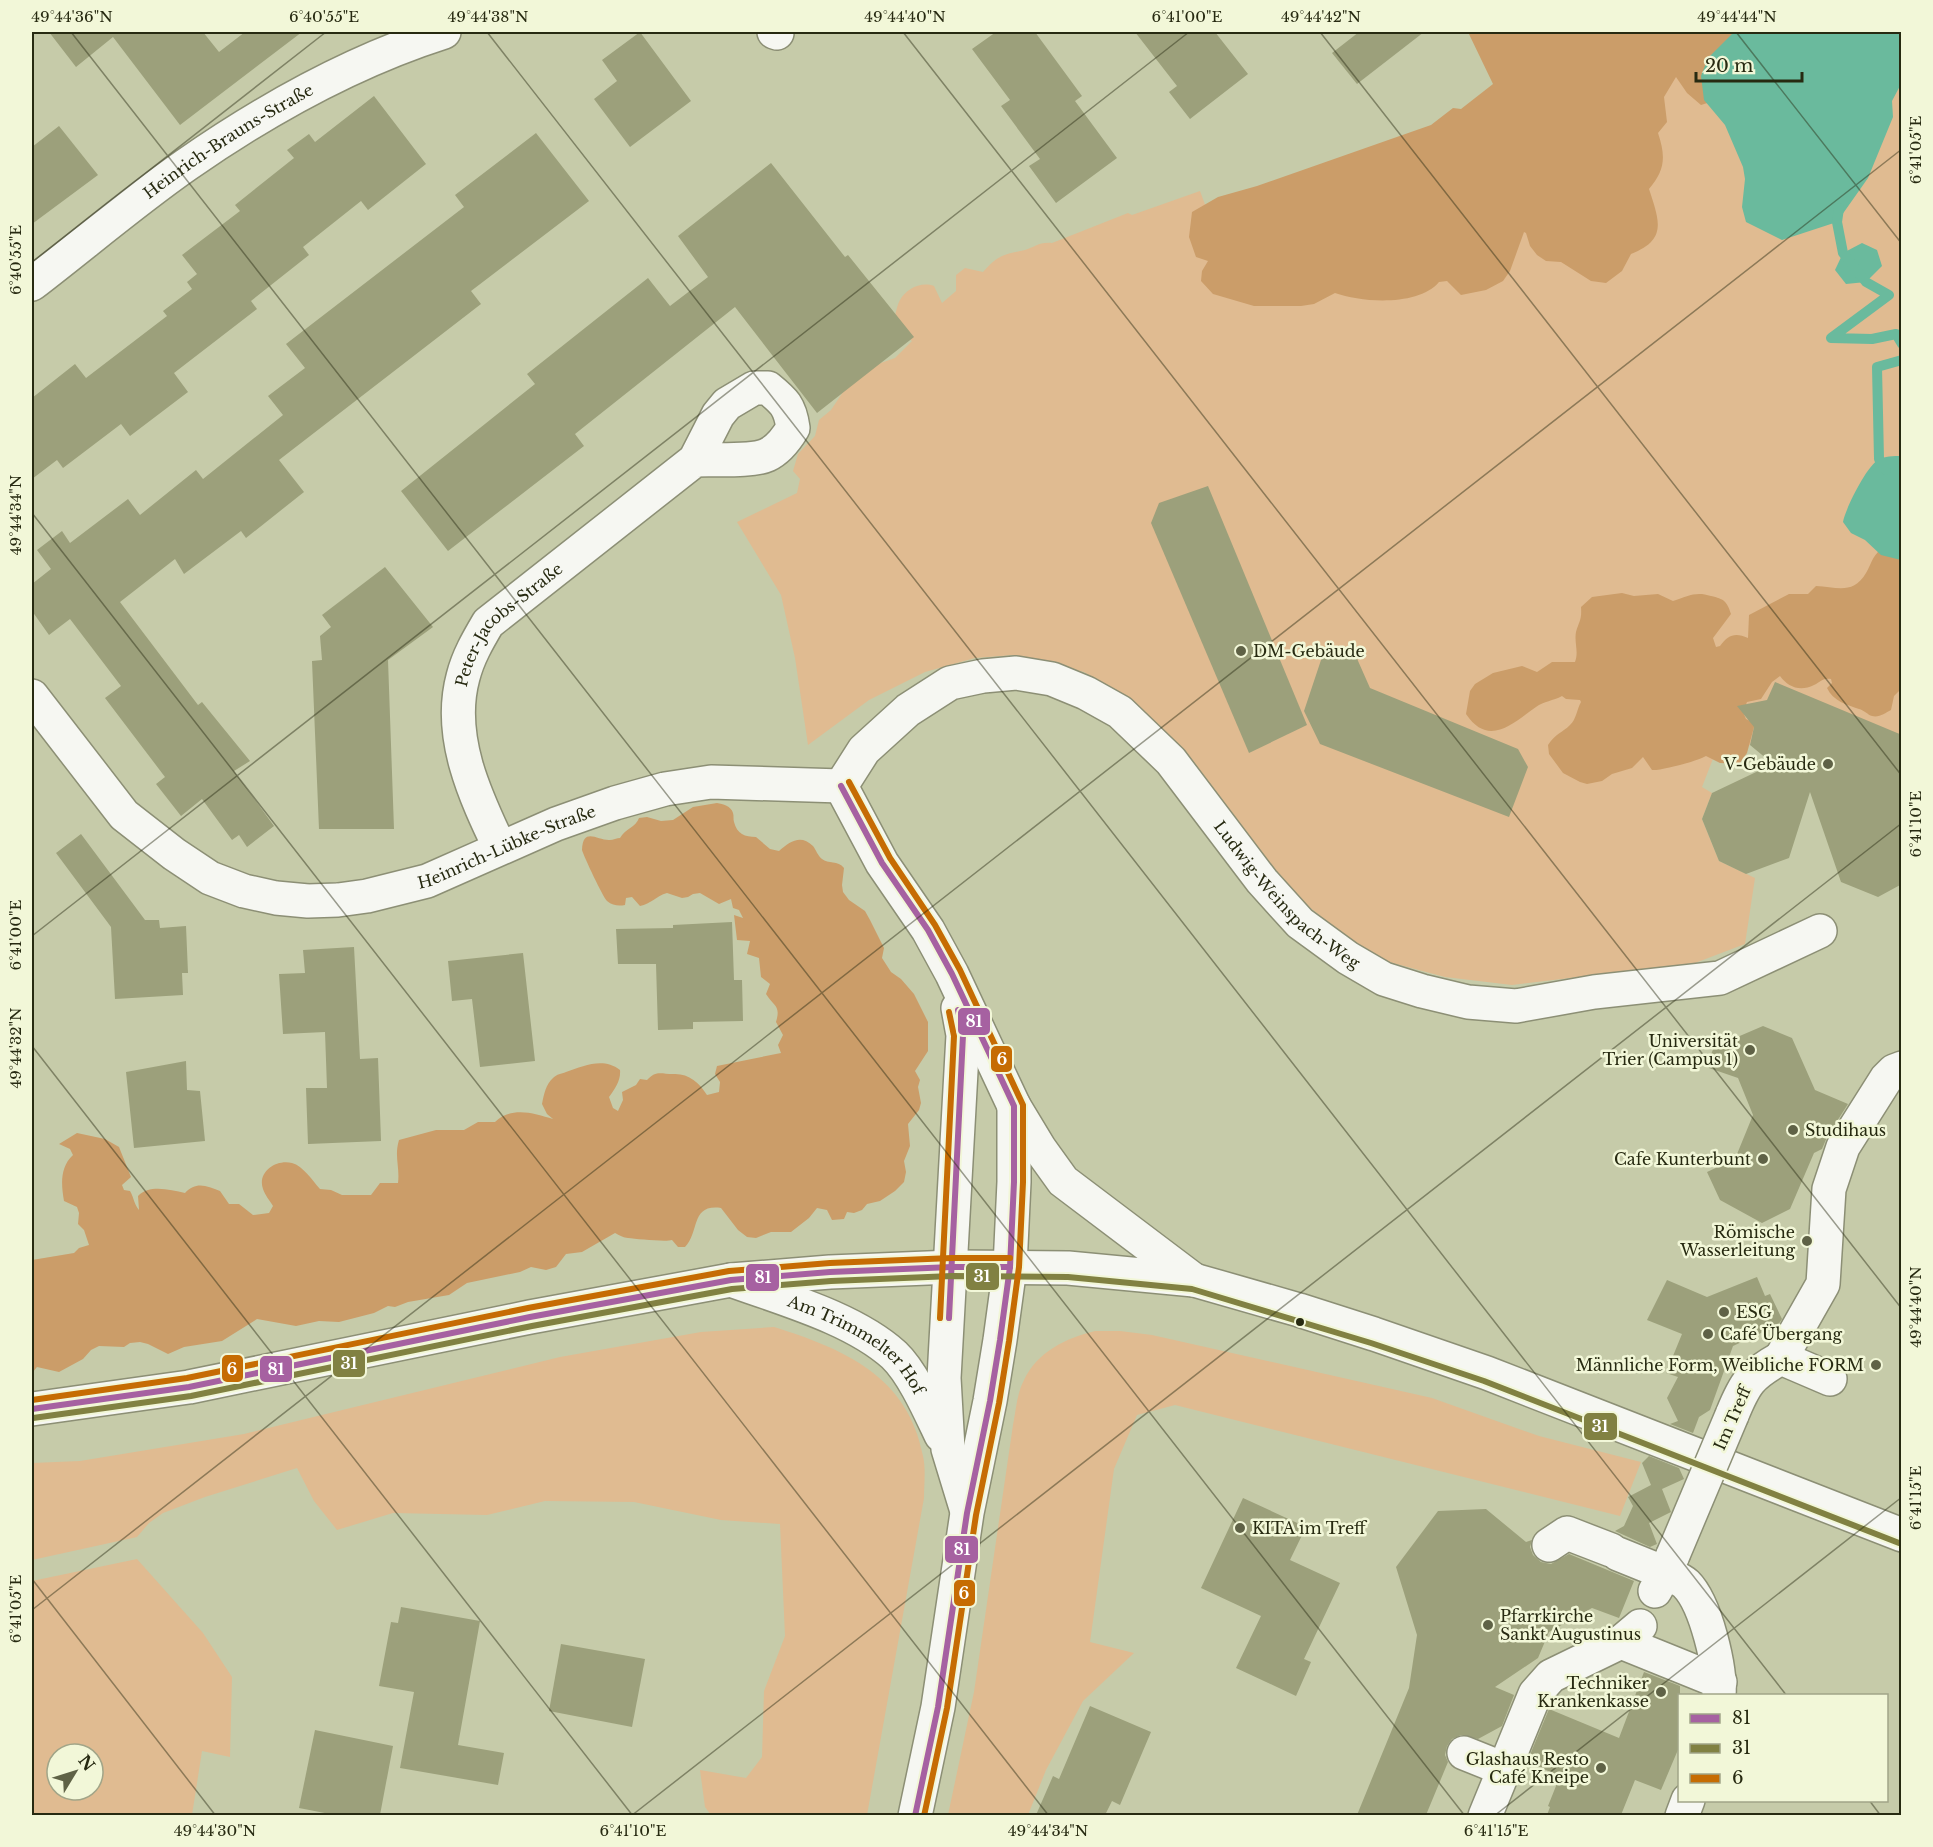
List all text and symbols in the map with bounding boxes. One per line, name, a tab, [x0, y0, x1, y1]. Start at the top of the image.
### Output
text: 49°44'36"N	[31, 7, 113, 26]
text: 6°40'55"E	[289, 7, 359, 26]
text: 49°44'38"N	[448, 7, 528, 26]
text: 49°44'40"N	[864, 7, 946, 26]
text: 6°41'00"E	[1152, 7, 1223, 26]
text: 49°44'42"N	[1281, 7, 1361, 26]
text: 49°44'44"N	[1697, 7, 1777, 26]
scale bar	[1696, 45, 1802, 83]
text: 20 m	[1705, 55, 1753, 77]
street label: Heinrich-Brauns-Straße	[139, 79, 316, 203]
text: 6°41'05"E	[1906, 116, 1925, 184]
text: 6°40'55"E	[6, 225, 25, 295]
text: 49°44'34"N	[6, 475, 25, 555]
street label: Peter-Jacobs-Straße	[451, 558, 566, 689]
place label: DM-Gebäude	[1253, 641, 1365, 661]
marker: DM-Gebäude	[1234, 644, 1248, 658]
place label: V-Gebäude	[1723, 754, 1816, 774]
marker: V-Gebäude	[1821, 757, 1835, 771]
text: 6°41'10"E	[1906, 790, 1925, 857]
street label: Heinrich-Lübke-Straße	[415, 801, 598, 893]
street label: Ludwig-Weinspach-Weg	[1210, 817, 1364, 973]
text: 6°41'00"E	[6, 899, 25, 970]
text: 49°44'32"N	[6, 1007, 25, 1089]
line badge: 81	[957, 1007, 991, 1036]
text: 81	[965, 1011, 983, 1031]
place label: Universität Trier (Campus 1)	[1603, 1031, 1738, 1069]
marker: Universität Trier (Campus 1)	[1743, 1043, 1757, 1057]
line badge: 6	[990, 1045, 1013, 1073]
text: 6	[997, 1049, 1008, 1069]
place label: Studihaus	[1805, 1120, 1886, 1140]
marker: Studihaus	[1786, 1123, 1800, 1137]
place label: Cafe Kunterbunt	[1614, 1149, 1751, 1169]
marker: Cafe Kunterbunt	[1756, 1152, 1770, 1166]
place label: Römische Wasserleitung	[1679, 1222, 1795, 1260]
marker: Römische Wasserleitung	[1800, 1234, 1814, 1248]
line badge: 31	[965, 1262, 1000, 1291]
line badge: 81	[745, 1263, 780, 1292]
text: 31	[973, 1266, 991, 1286]
text: 49°44'40"N	[1906, 1266, 1925, 1348]
text: 81	[754, 1267, 772, 1287]
street label: Am Trimmelter Hof	[784, 1290, 930, 1400]
place label: ESG	[1736, 1302, 1772, 1322]
marker: ESG	[1717, 1305, 1731, 1319]
unlabelled marker	[1294, 1316, 1306, 1328]
place label: Café Übergang	[1720, 1324, 1842, 1344]
marker: Café Übergang	[1701, 1327, 1715, 1341]
line badge: 31	[332, 1349, 366, 1378]
text: 31	[340, 1353, 358, 1373]
line badge: 6	[221, 1354, 244, 1383]
line badge: 81	[259, 1355, 293, 1383]
place label: Männliche Form, Weibliche FORM	[1576, 1355, 1864, 1375]
marker: Männliche Form, Weibliche FORM	[1869, 1358, 1883, 1372]
text: 6	[227, 1359, 238, 1379]
text: 81	[267, 1359, 285, 1379]
street label: Im Treff	[1709, 1381, 1756, 1453]
line badge: 31	[1583, 1412, 1618, 1441]
text: 31	[1591, 1416, 1609, 1436]
text: 6°41'15"E	[1906, 1466, 1925, 1530]
place label: KITA im Treff	[1252, 1518, 1368, 1538]
marker: KITA im Treff	[1233, 1521, 1247, 1535]
line badge: 81	[944, 1535, 979, 1564]
text: 81	[953, 1539, 971, 1559]
text: 6°41'05"E	[6, 1575, 25, 1643]
line badge: 6	[953, 1579, 976, 1607]
text: 6	[959, 1583, 970, 1603]
place label: Pfarrkirche Sankt Augustinus	[1500, 1606, 1641, 1644]
marker: Pfarrkirche Sankt Augustinus	[1481, 1618, 1495, 1632]
place label: Techniker Krankenkasse	[1537, 1673, 1649, 1711]
marker: Techniker Krankenkasse	[1654, 1685, 1668, 1699]
legend	[1678, 1694, 1888, 1802]
text: 81	[1732, 1707, 1751, 1729]
text: 31	[1732, 1737, 1751, 1759]
north arrow	[45, 1742, 105, 1802]
place label: Glashaus Resto Café Kneipe	[1466, 1749, 1589, 1787]
text: N	[74, 1751, 99, 1775]
marker: Glashaus Resto Café Kneipe	[1594, 1761, 1608, 1775]
text: 6	[1732, 1767, 1744, 1789]
text: 49°44'30"N	[174, 1821, 256, 1840]
text: 6°41'10"E	[600, 1821, 667, 1840]
text: 49°44'34"N	[1008, 1821, 1088, 1840]
text: 6°41'15"E	[1464, 1821, 1528, 1840]

